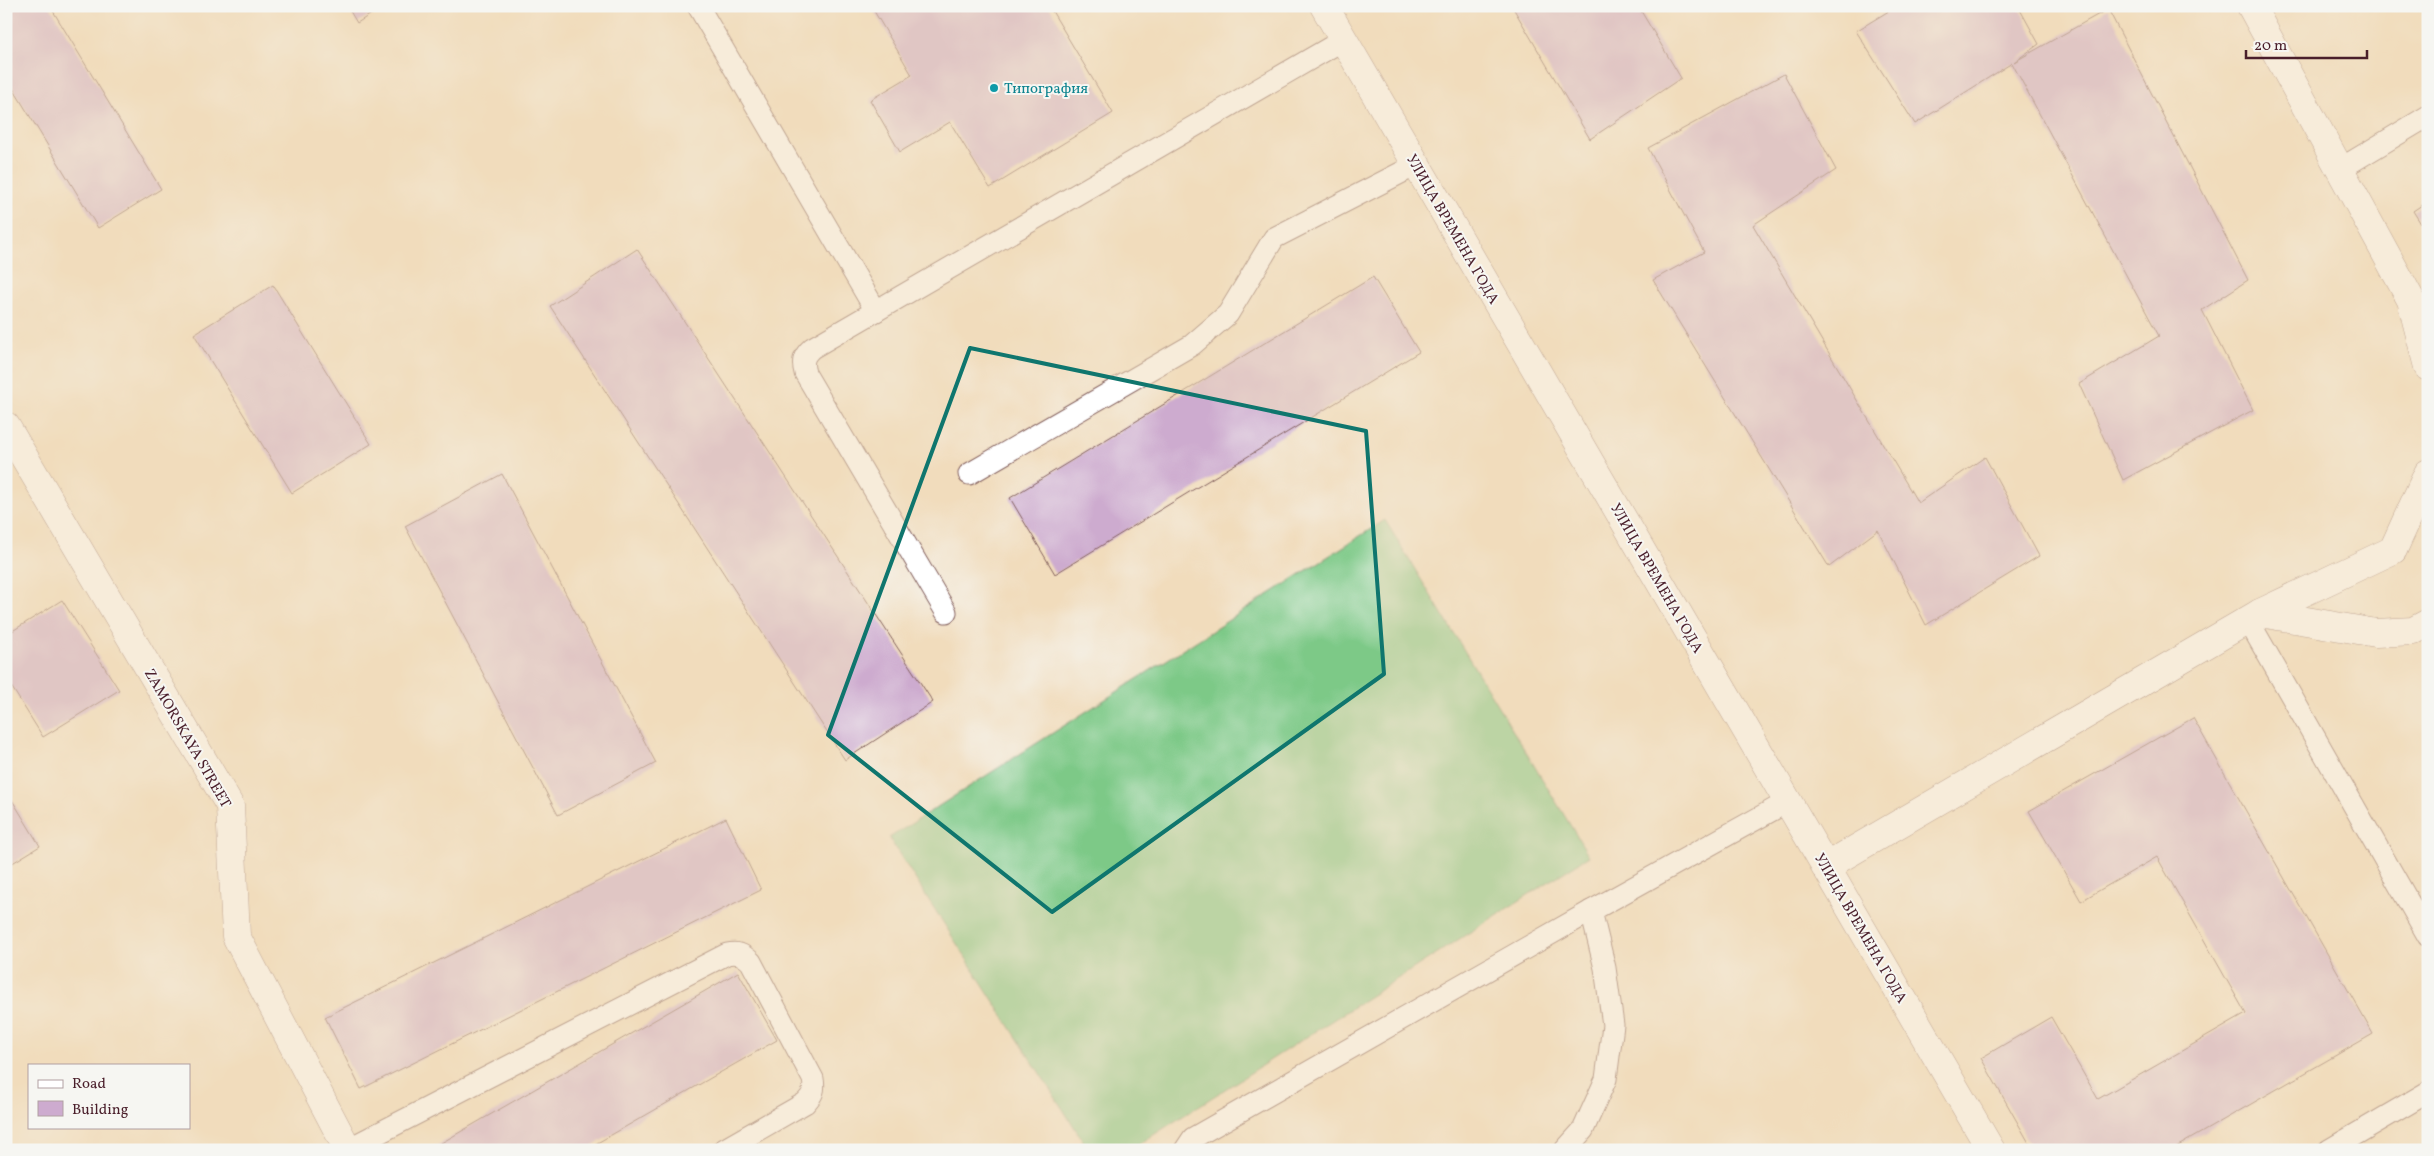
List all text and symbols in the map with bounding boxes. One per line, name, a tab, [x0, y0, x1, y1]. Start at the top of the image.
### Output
scale bar	[2246, 28, 2368, 60]
text: 20 m	[2254, 36, 2287, 57]
place label: Типография	[1004, 79, 1088, 100]
marker: Типография	[988, 82, 1000, 94]
street label: УЛИЦА ВРЕМЕНА ГОДА	[1400, 151, 1504, 309]
street label: УЛИЦА ВРЕМЕНА ГОДА	[1604, 500, 1708, 658]
street label: ZAMORSKAYA STREET	[138, 665, 235, 813]
street label: УЛИЦА ВРЕМЕНА ГОДА	[1808, 850, 1912, 1008]
legend	[28, 1064, 190, 1128]
text: Road	[72, 1074, 106, 1095]
text: Building	[72, 1100, 129, 1121]

